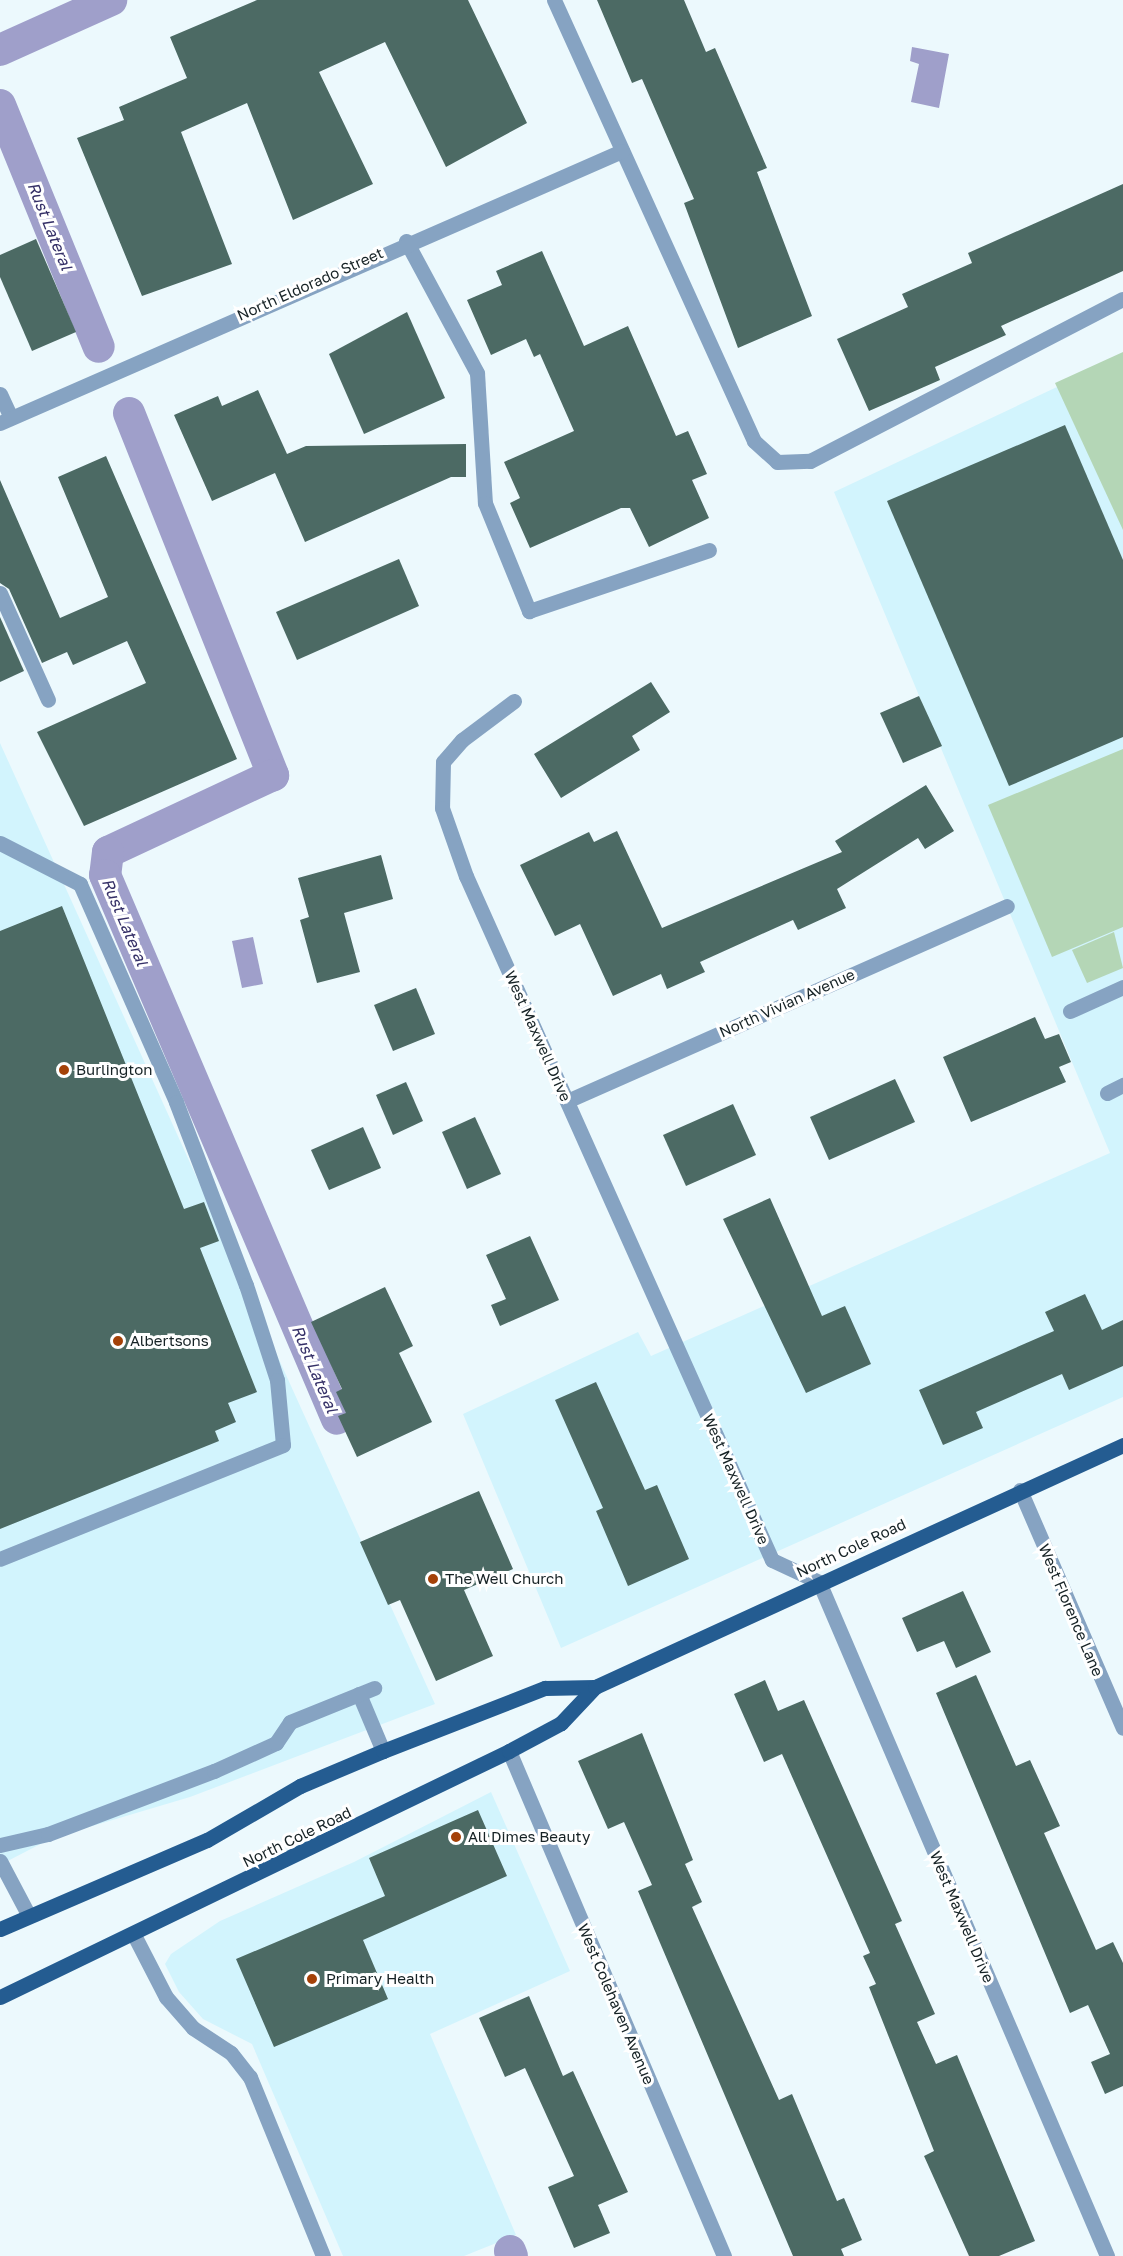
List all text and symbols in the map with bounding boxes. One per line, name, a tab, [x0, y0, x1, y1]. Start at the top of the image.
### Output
water label: Rust Lateral	[24, 179, 76, 273]
street label: North Eldorado Street	[234, 244, 386, 324]
water label: Rust Lateral	[98, 875, 152, 969]
street label: North Vivian Avenue	[716, 965, 858, 1041]
street label: West Maxwell Drive	[501, 968, 575, 1104]
place label: Burlington	[76, 1061, 152, 1079]
marker: Burlington	[57, 1063, 71, 1077]
water label: Rust Lateral	[288, 1322, 342, 1416]
place label: Albertsons	[130, 1332, 209, 1350]
marker: Albertsons	[111, 1334, 125, 1348]
street label: West Maxwell Drive	[699, 1411, 773, 1547]
street label: North Cole Road	[793, 1515, 909, 1581]
street label: West Florence Lane	[1035, 1541, 1107, 1679]
place label: The Well Church	[445, 1570, 563, 1588]
marker: The Well Church	[426, 1572, 440, 1586]
street label: North Cole Road	[240, 1803, 354, 1871]
place label: All Dimes Beauty	[468, 1828, 590, 1846]
marker: All Dimes Beauty	[449, 1830, 463, 1844]
street label: West Maxwell Drive	[926, 1848, 998, 1986]
street label: West Colehaven Avenue	[574, 1921, 658, 2087]
marker: Primary Health	[303, 1970, 321, 1988]
place label: Primary Health	[326, 1970, 434, 1988]

